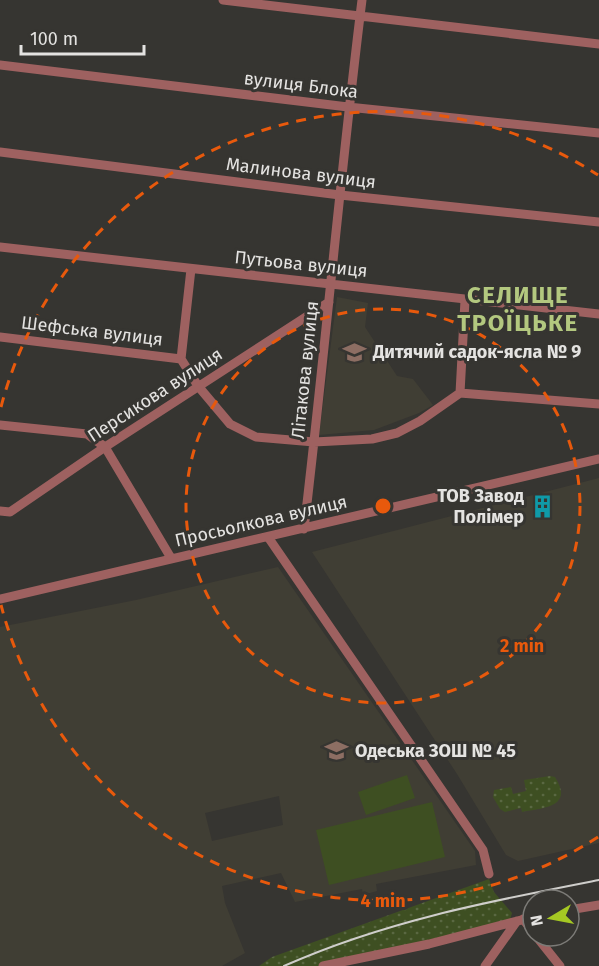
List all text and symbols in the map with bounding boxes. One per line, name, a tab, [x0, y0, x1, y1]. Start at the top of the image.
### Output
scale bar	[21, 18, 144, 56]
text: 100 m	[30, 28, 78, 50]
street label: вулиця Блока	[243, 67, 359, 103]
street label: Малинова вулиця	[225, 153, 377, 193]
street label: Путьова вулиця	[233, 246, 369, 282]
district label: СЕЛИЩЕ ТРОЇЦЬКЕ	[457, 281, 579, 337]
street label: Літакова вулиця	[287, 300, 323, 440]
street label: Шефська вулиця	[20, 311, 164, 351]
school or university icon: Дитячий садок-ясла № 9	[342, 339, 368, 365]
place label: Дитячий садок-ясла № 9	[372, 341, 581, 363]
street label: Персикова вулиця	[83, 343, 227, 447]
place label: ТОВ Завод Полімер	[437, 485, 524, 528]
street label: Просьолкова вулиця	[173, 490, 349, 552]
building icon: ТОВ Завод Полімер	[529, 493, 555, 519]
centre of rings	[373, 496, 393, 516]
text: 2 min	[500, 635, 544, 657]
school or university icon: Одеська ЗОШ № 45	[324, 738, 350, 764]
place label: Одеська ЗОШ № 45	[355, 740, 516, 762]
north arrow	[521, 888, 581, 948]
text: 4 min	[360, 890, 406, 912]
text: N	[526, 914, 547, 927]

